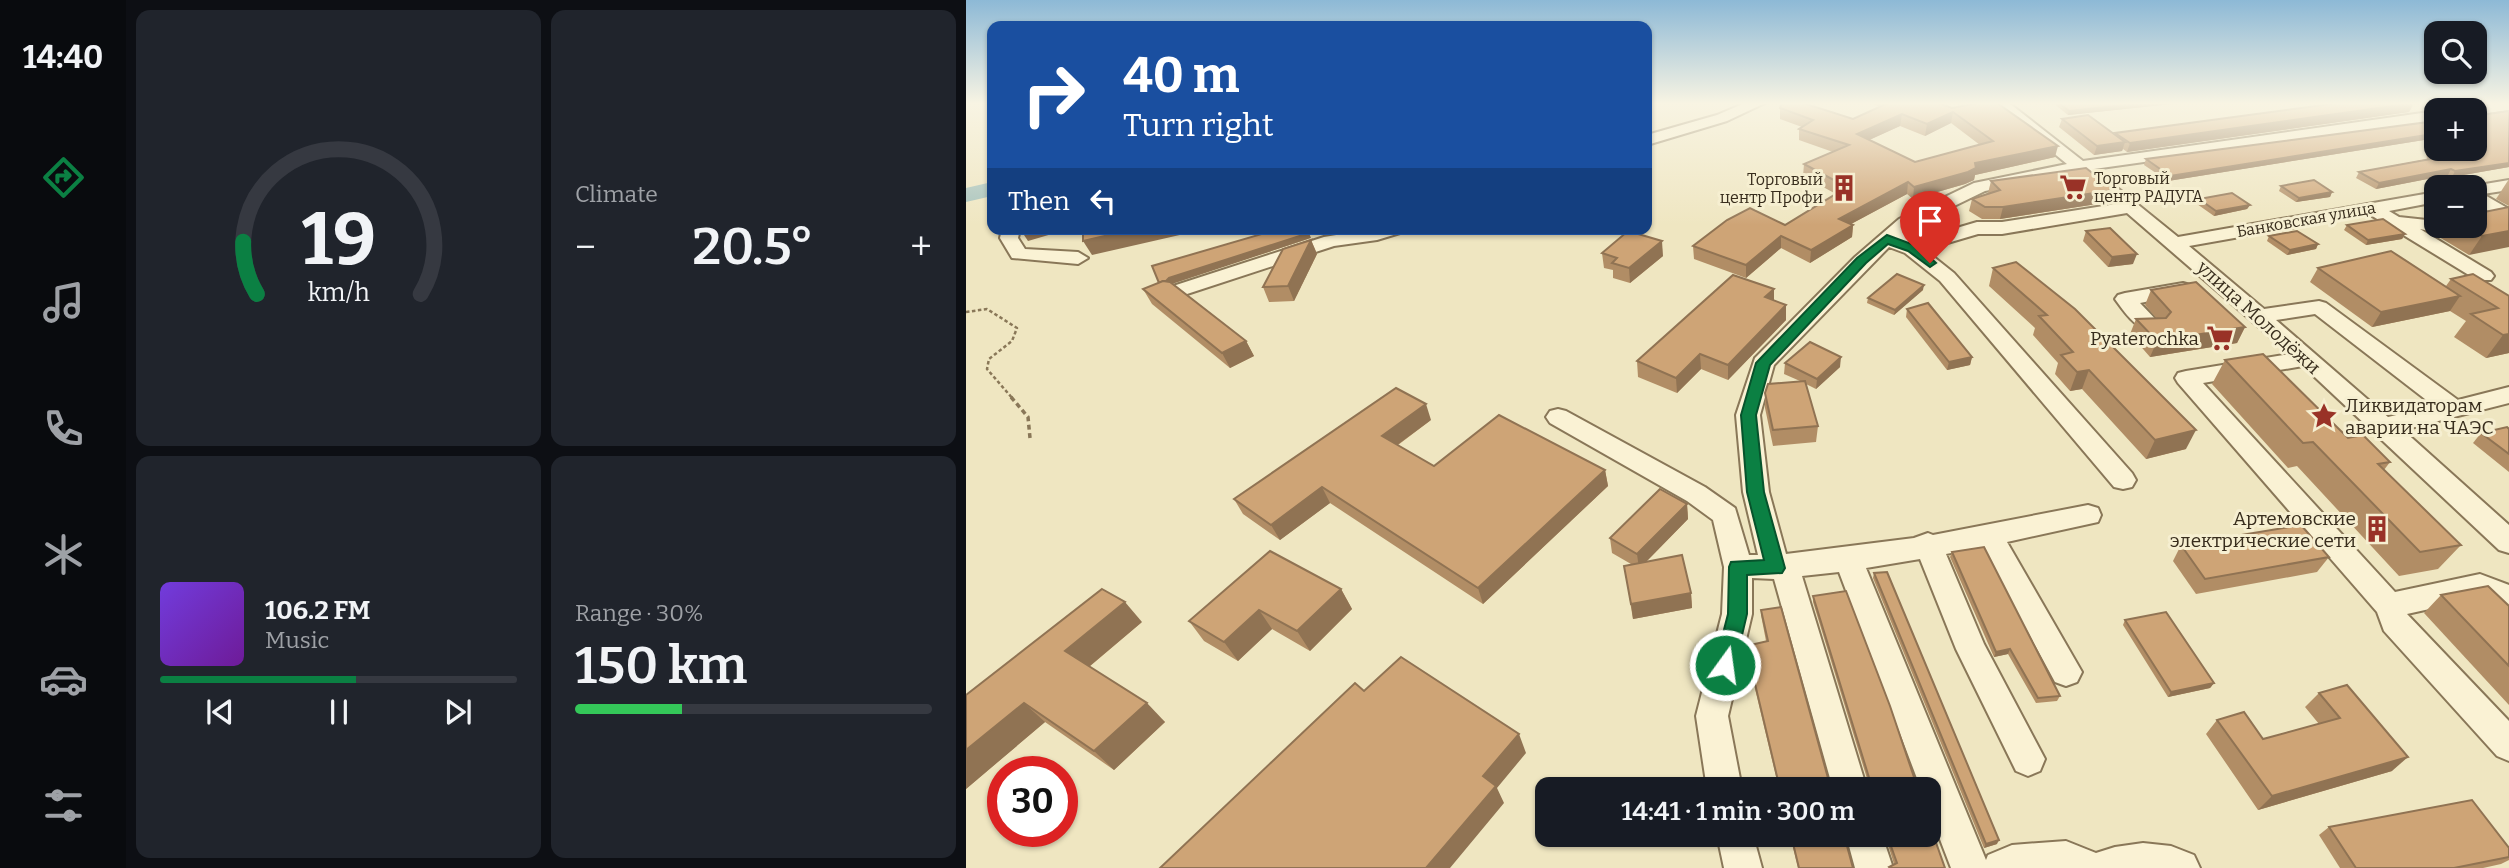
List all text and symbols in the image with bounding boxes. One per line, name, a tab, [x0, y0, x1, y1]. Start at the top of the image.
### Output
map controls	[2424, 21, 2487, 238]
button: search	[2424, 21, 2487, 84]
text: 14:40	[23, 38, 103, 76]
text: 40 m	[1123, 46, 1240, 105]
icon: right	[1008, 49, 1099, 140]
button: +	[2424, 98, 2487, 161]
text: Turn right	[1123, 106, 1274, 144]
icon: directions	[39, 153, 88, 202]
place label: Торговый центр РАДУГА	[2094, 169, 2204, 206]
place label: Торговый центр Профи	[1720, 170, 1823, 207]
supermarket icon: Торговый центр РАДУГА	[2058, 172, 2088, 202]
building icon: Торговый центр Профи	[1829, 173, 1859, 203]
button: −	[2424, 175, 2487, 238]
text: Climate	[575, 180, 658, 208]
icon: left	[1084, 182, 1122, 220]
text: Then	[1008, 186, 1070, 217]
pin	[1900, 191, 1960, 263]
text: 19	[301, 196, 376, 283]
street label: Банковская улица	[2235, 198, 2377, 241]
icon: arrive	[1911, 202, 1949, 240]
text: 20.5°	[692, 215, 814, 278]
text: −	[575, 224, 596, 270]
text: +	[910, 224, 932, 270]
street label: улица Молодёжи	[2191, 255, 2325, 379]
icon: music	[39, 278, 88, 327]
text: km/h	[308, 278, 370, 308]
supermarket icon: Pyaterochka	[2205, 323, 2235, 353]
place label: Pyaterochka	[2090, 327, 2200, 350]
place label: Ликвидаторам аварии на ЧАЭС	[2345, 394, 2494, 439]
place icon: Ликвидаторам аварии на ЧАЭС	[2309, 401, 2339, 431]
icon: phone	[39, 404, 88, 453]
place label: Артемовские электрические сети	[2170, 507, 2356, 552]
building icon: Артемовские электрические сети	[2362, 514, 2392, 544]
icon: climate	[39, 530, 88, 579]
text: 106.2 FM	[265, 595, 370, 626]
text: Range · 30%	[575, 599, 703, 627]
text: Music	[265, 626, 329, 654]
position arrow	[1688, 628, 1762, 702]
text: 150 km	[575, 634, 747, 697]
icon: car	[39, 655, 88, 704]
icon: previous	[201, 693, 239, 731]
icon: pause	[320, 693, 358, 731]
icon: next	[439, 693, 477, 731]
speed limit sign: 30	[987, 756, 1078, 847]
icon: filters	[39, 781, 88, 830]
text: 14:41 · 1 min · 300 m	[1621, 796, 1855, 827]

